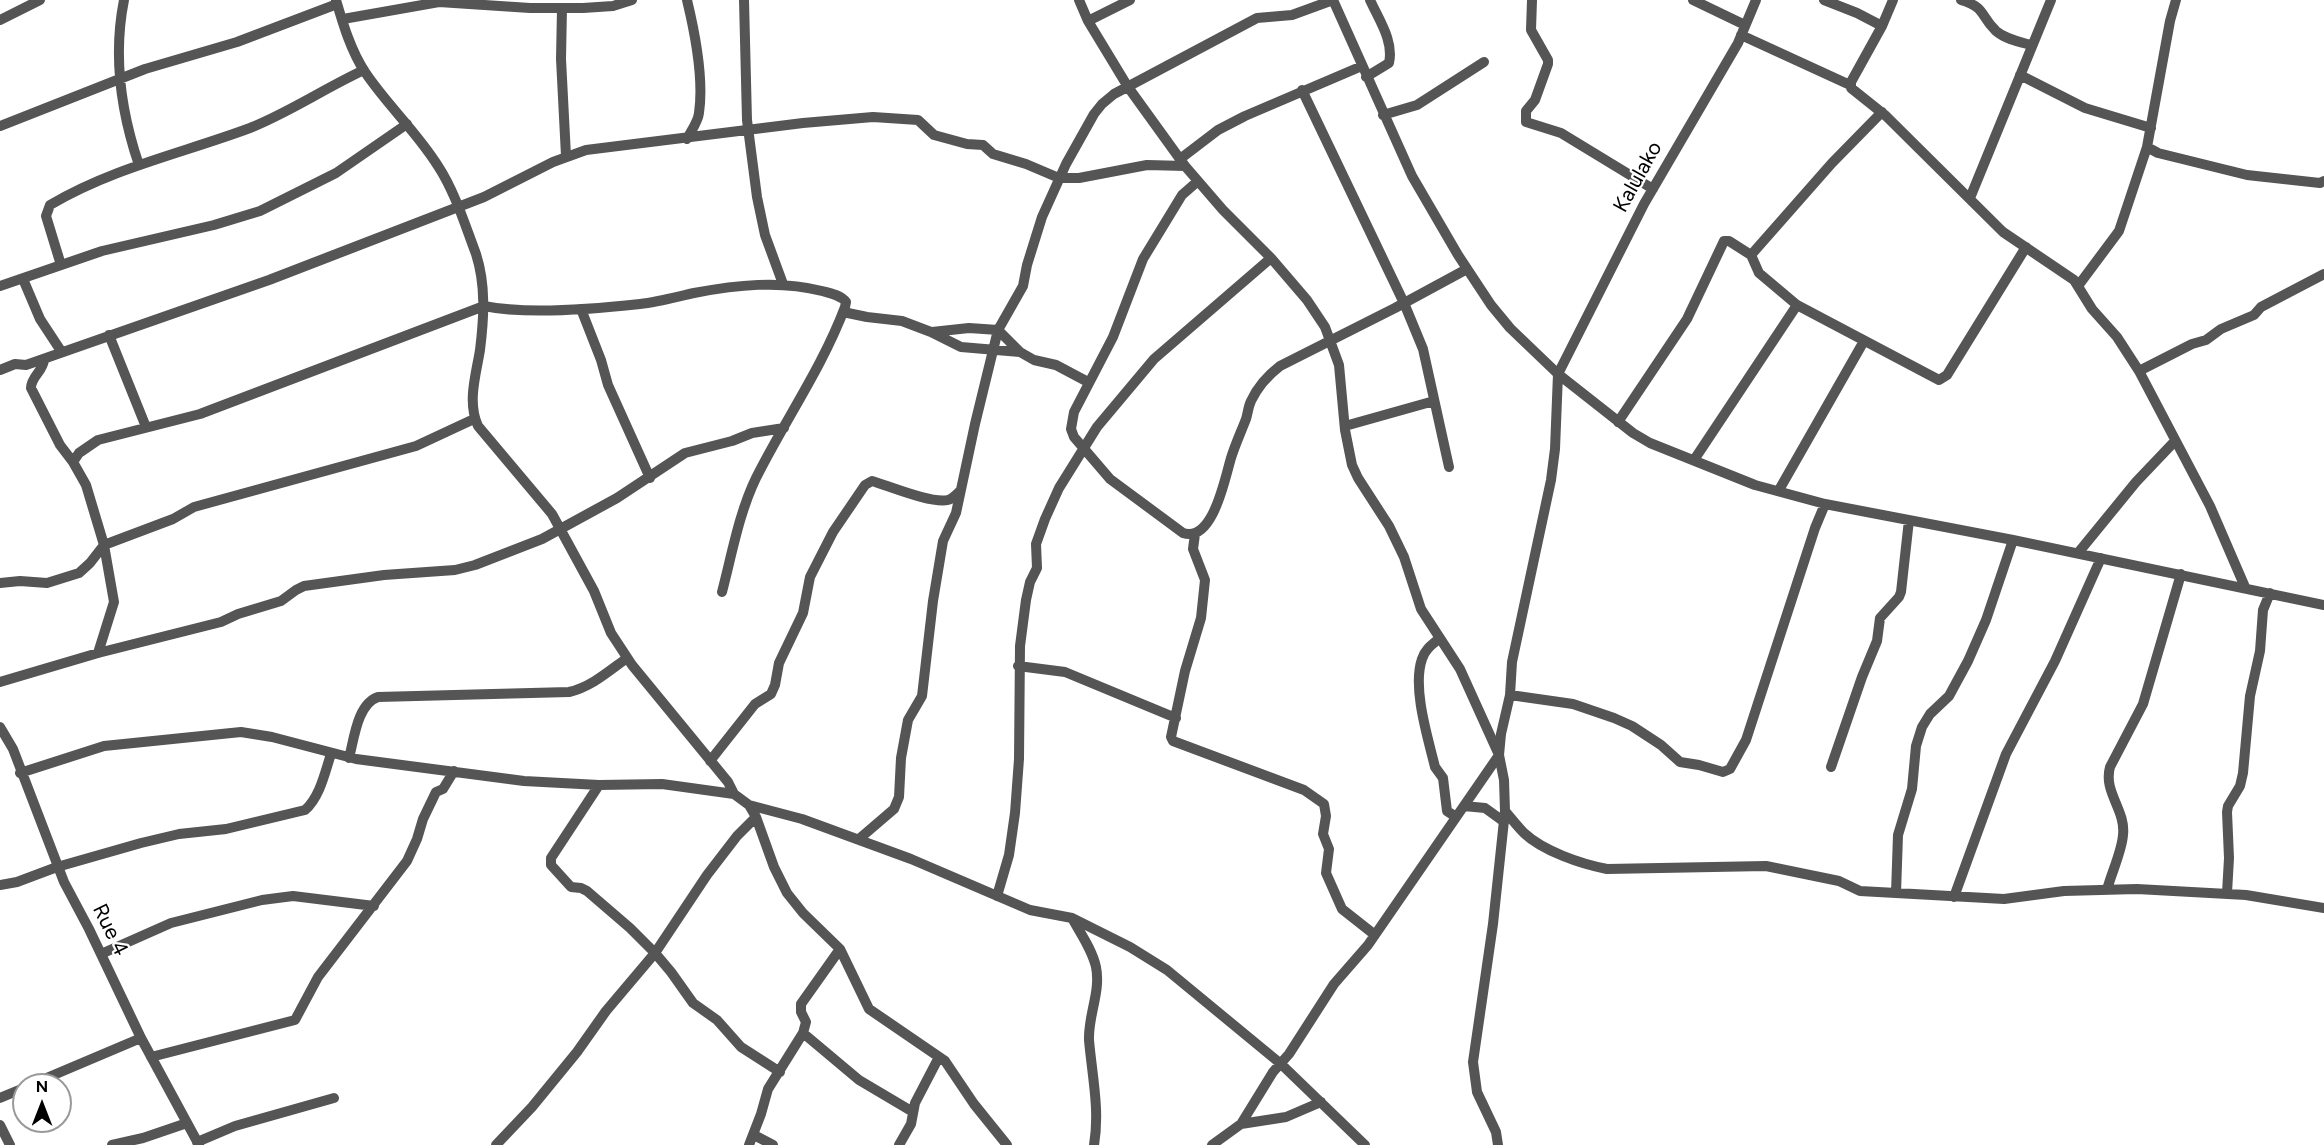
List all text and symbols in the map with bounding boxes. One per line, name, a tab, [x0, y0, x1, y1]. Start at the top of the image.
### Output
street label: Kalulako	[1608, 137, 1668, 217]
street label: Rue 4	[87, 900, 133, 960]
north arrow	[12, 1073, 72, 1133]
text: N	[36, 1077, 48, 1096]

